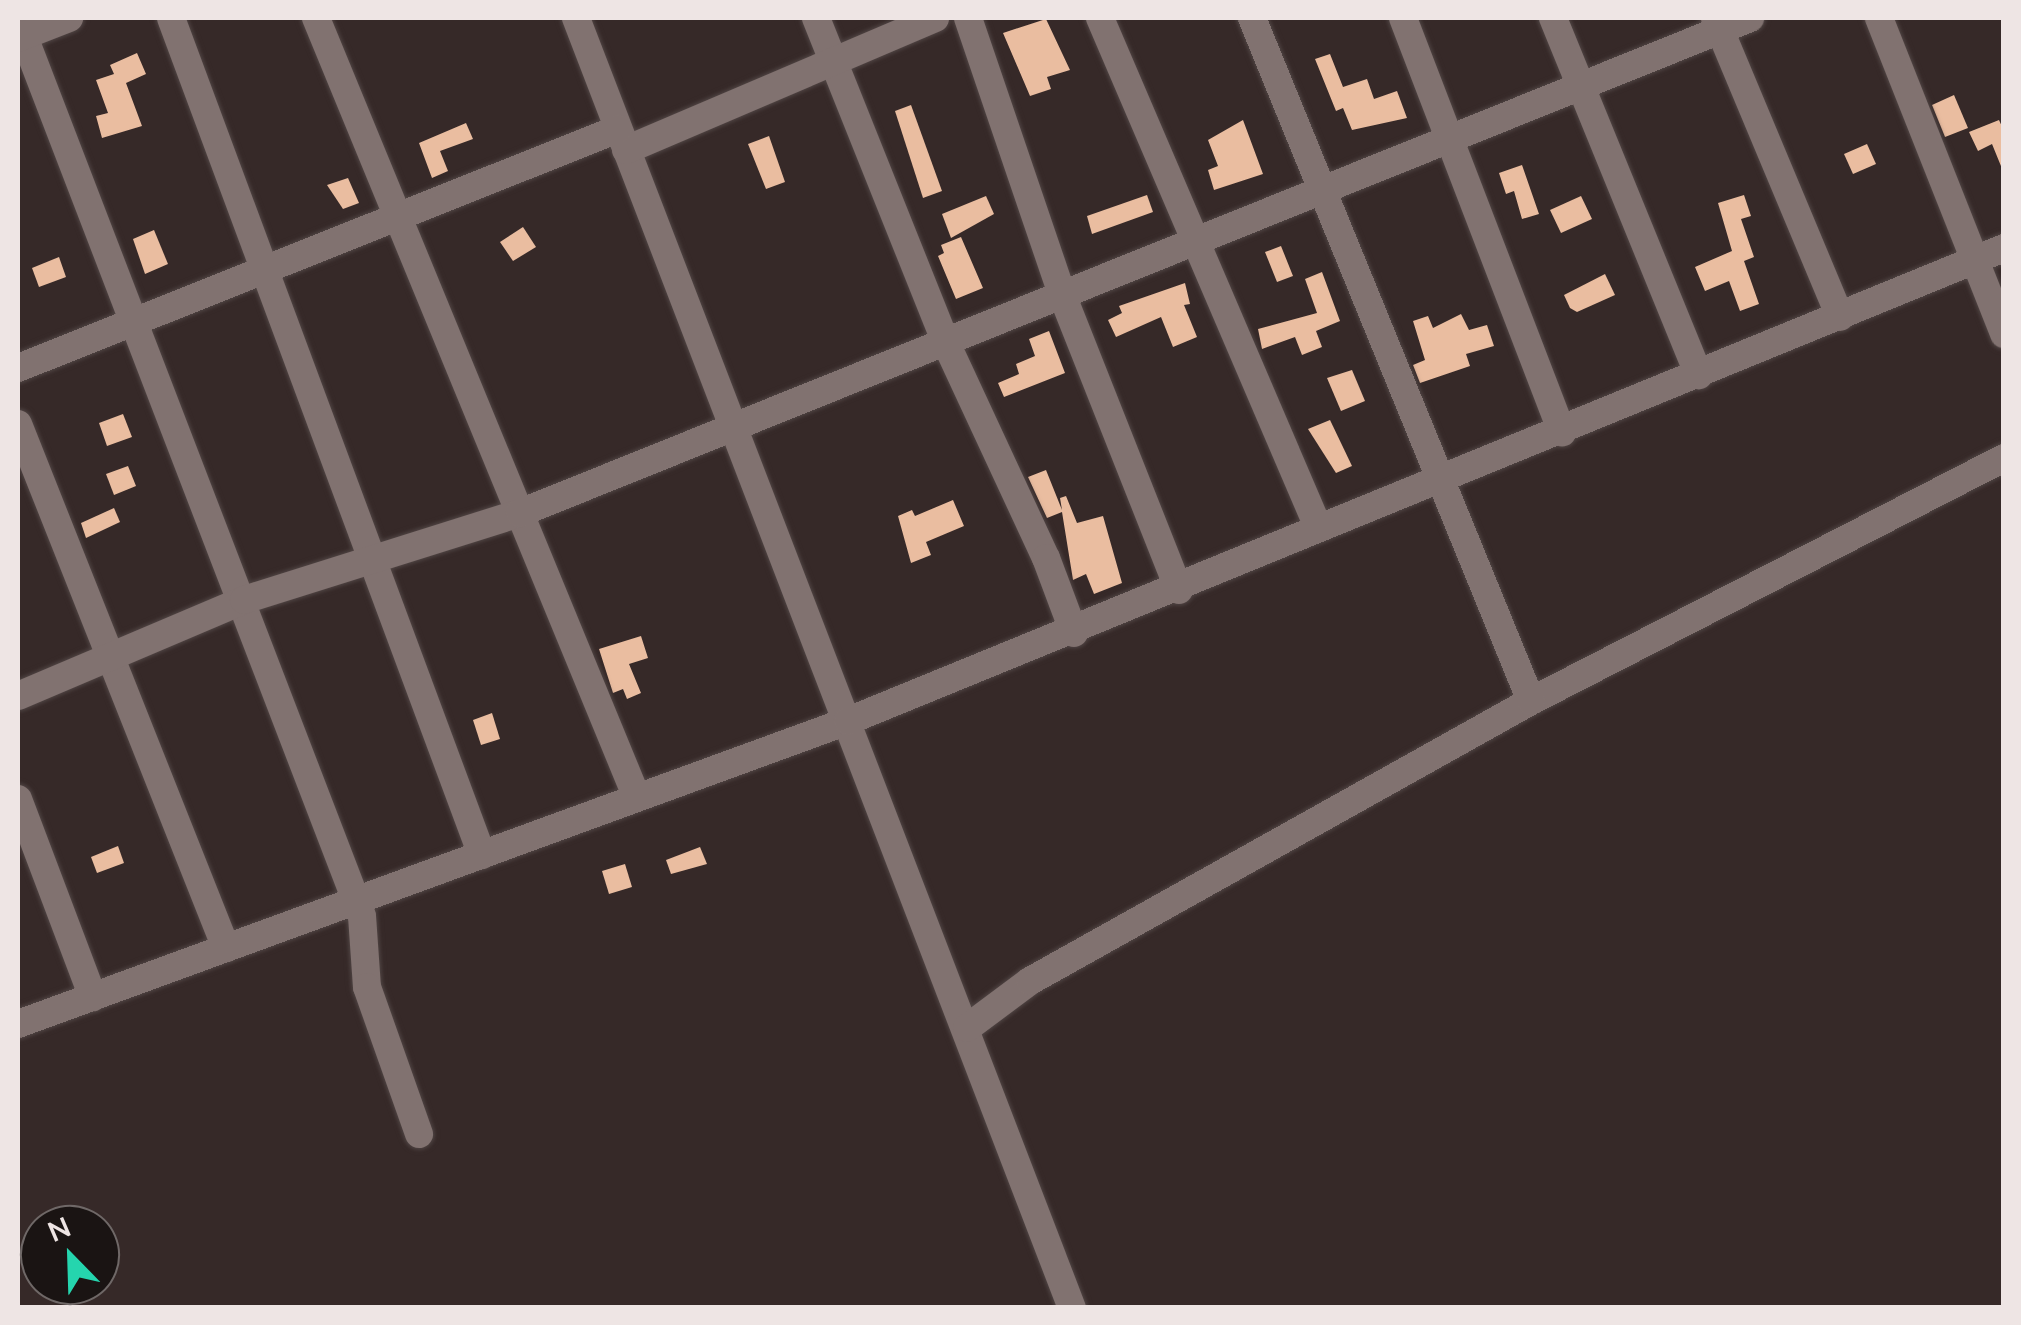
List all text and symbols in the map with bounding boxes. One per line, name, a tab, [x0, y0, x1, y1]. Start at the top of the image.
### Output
north arrow	[20, 1205, 120, 1305]
text: N	[42, 1209, 75, 1249]

